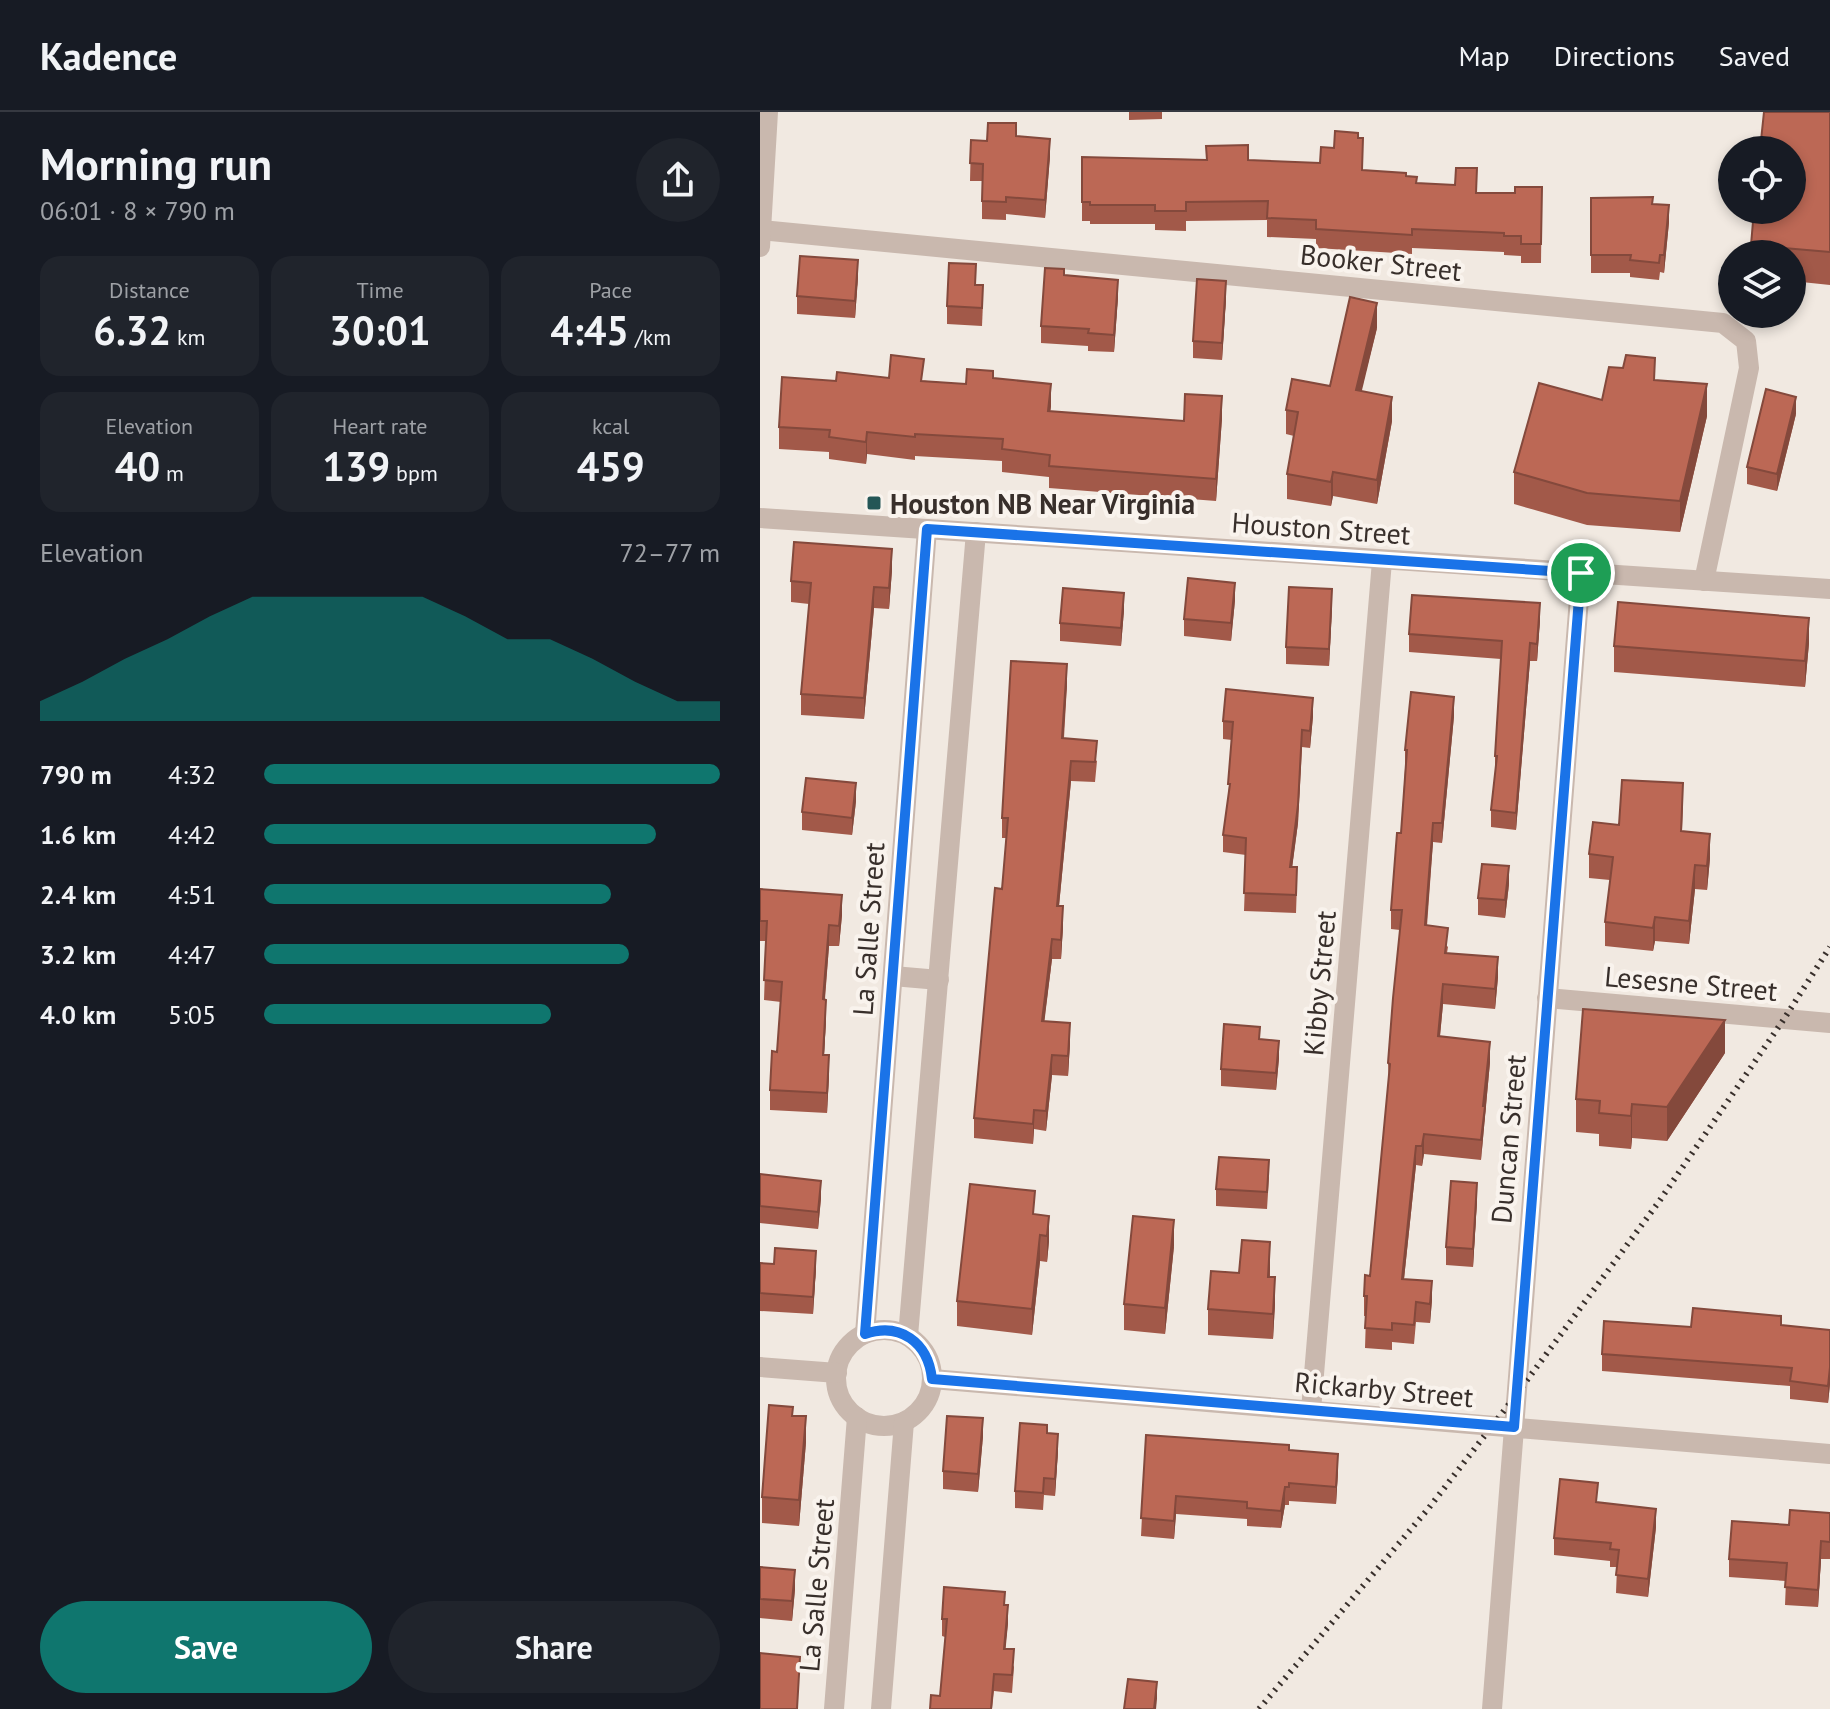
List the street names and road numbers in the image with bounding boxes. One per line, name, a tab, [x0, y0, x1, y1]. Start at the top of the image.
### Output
street label: Booker Street	[1298, 235, 1464, 289]
street label: Houston Street	[1230, 503, 1412, 553]
street label: La Salle Street	[843, 841, 893, 1017]
street label: Kibby Street	[1294, 908, 1344, 1057]
street label: Lesesne Street	[1603, 957, 1779, 1009]
street label: Duncan Street	[1482, 1052, 1534, 1225]
street label: Rickarby Street	[1293, 1363, 1475, 1415]
street label: La Salle Street	[790, 1496, 842, 1673]

